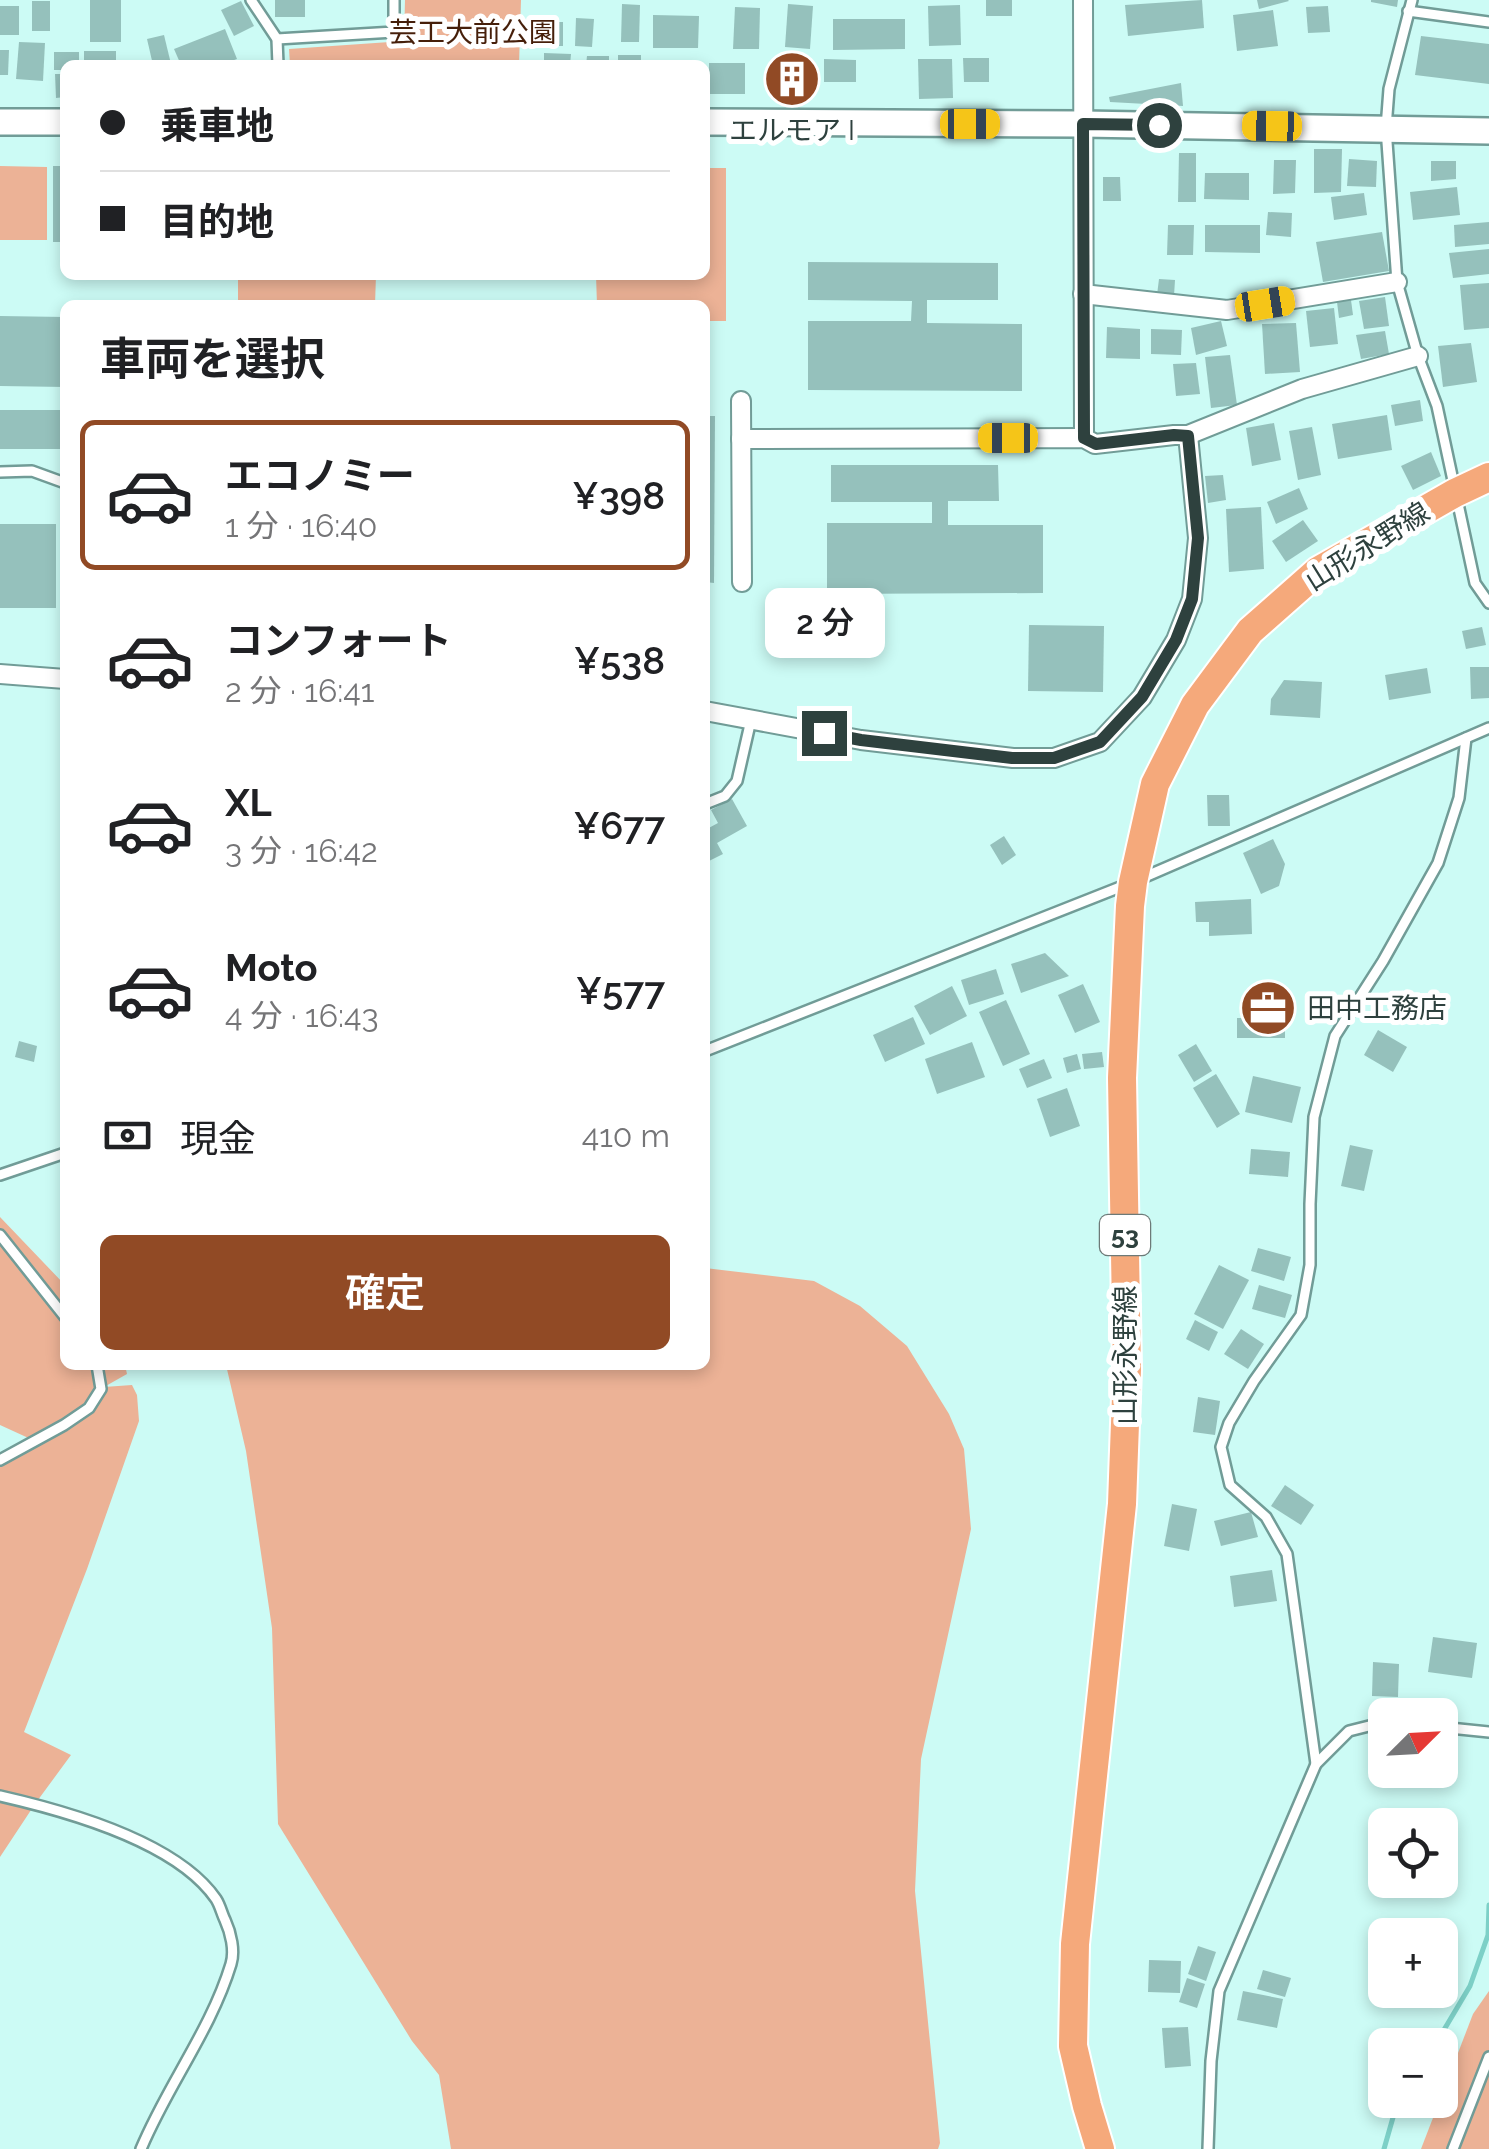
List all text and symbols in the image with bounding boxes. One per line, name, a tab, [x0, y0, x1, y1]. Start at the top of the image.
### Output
park label: 芸工大前公園	[389, 16, 557, 49]
building icon: エルモア I	[762, 49, 822, 109]
text: 乗車地	[160, 103, 274, 148]
route start	[1137, 103, 1182, 148]
car	[940, 109, 1000, 139]
car	[1242, 110, 1302, 142]
place label: エルモア I	[729, 114, 855, 147]
text: 目的地	[160, 199, 274, 244]
car	[1233, 284, 1297, 324]
text: 車両を選択	[100, 333, 325, 386]
car	[978, 423, 1038, 453]
icon: car	[105, 450, 195, 540]
text: エコノミー	[225, 453, 415, 498]
text: ¥398	[572, 473, 665, 518]
street label: 山形永野線	[1299, 495, 1435, 598]
text: 1 分 · 16:40	[225, 507, 377, 544]
callout: 2 分	[764, 588, 884, 658]
text: 2 分	[796, 604, 854, 641]
icon: car	[105, 615, 195, 705]
text: コンフォート	[225, 618, 452, 663]
text: ¥538	[574, 638, 665, 683]
text: 2 分 · 16:41	[225, 672, 374, 709]
route end	[802, 711, 847, 756]
icon: car	[105, 780, 195, 870]
text: XL	[225, 780, 272, 825]
text: ¥677	[574, 803, 665, 848]
text: 3 分 · 16:42	[225, 832, 378, 869]
icon: car	[105, 945, 195, 1035]
text: Moto	[225, 945, 318, 990]
text: ¥577	[576, 968, 665, 1013]
office icon: 田中工務店	[1238, 978, 1298, 1038]
place label: 田中工務店	[1307, 992, 1447, 1025]
text: 4 分 · 16:43	[225, 997, 379, 1034]
icon: cash	[100, 1108, 155, 1163]
text: 現金	[180, 1116, 256, 1161]
text: 410 m	[582, 1117, 670, 1154]
road number: 53	[1100, 1215, 1150, 1255]
button: 確定	[100, 1235, 670, 1350]
street label: 山形永野線	[1109, 1285, 1142, 1425]
north arrow	[1368, 1698, 1458, 1788]
map controls	[1368, 1698, 1458, 2118]
button: locate	[1368, 1808, 1458, 1898]
button: +	[1368, 1918, 1458, 2008]
button: −	[1368, 2028, 1458, 2118]

